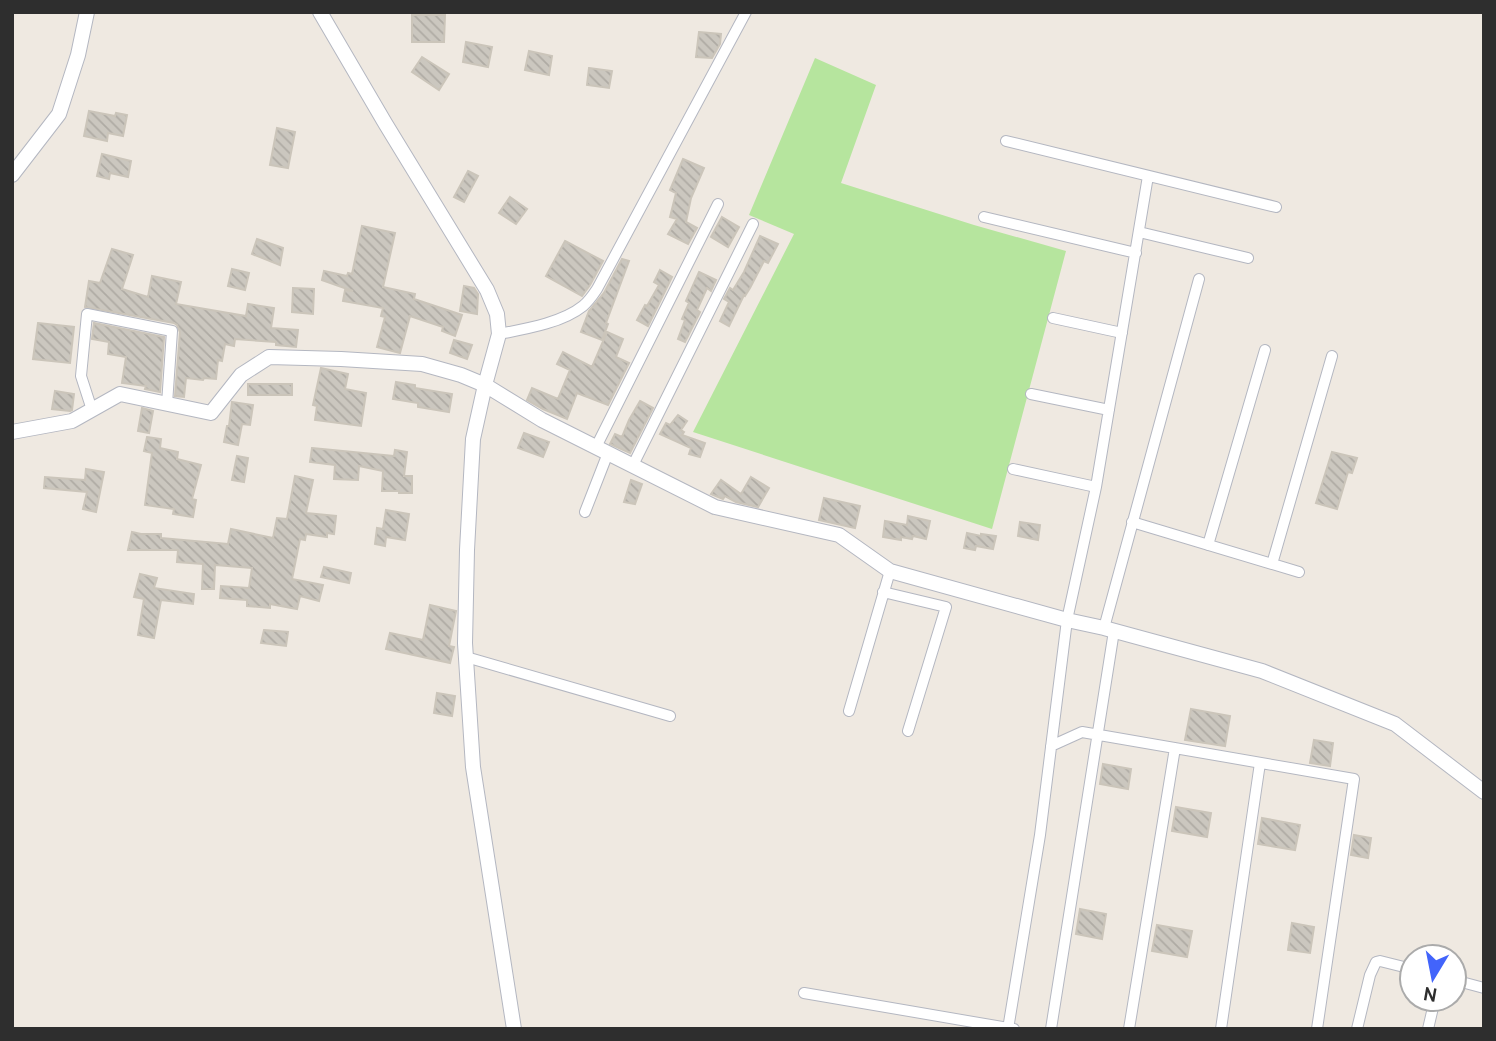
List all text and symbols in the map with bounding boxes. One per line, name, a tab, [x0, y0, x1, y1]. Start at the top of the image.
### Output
north arrow	[1398, 943, 1468, 1013]
text: N	[1422, 982, 1439, 1007]

